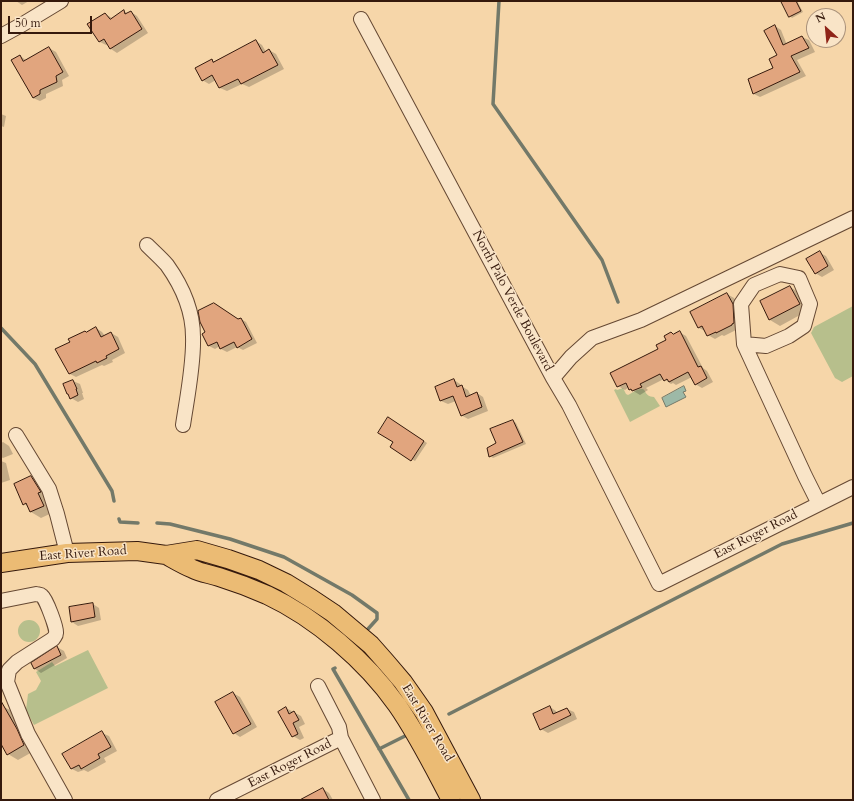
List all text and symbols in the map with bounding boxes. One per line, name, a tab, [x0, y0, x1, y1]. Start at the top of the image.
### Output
scale bar	[10, 8, 94, 34]
north arrow	[806, 8, 846, 48]
text: N	[813, 9, 828, 27]
text: 50 m	[15, 15, 41, 31]
street label: North Palo Verde Boulevard	[468, 228, 556, 374]
street label: East Roger Road	[712, 507, 800, 563]
street label: East River Road	[39, 543, 127, 565]
street label: East River Road	[398, 681, 456, 765]
street label: East Roger Road	[246, 736, 334, 792]

